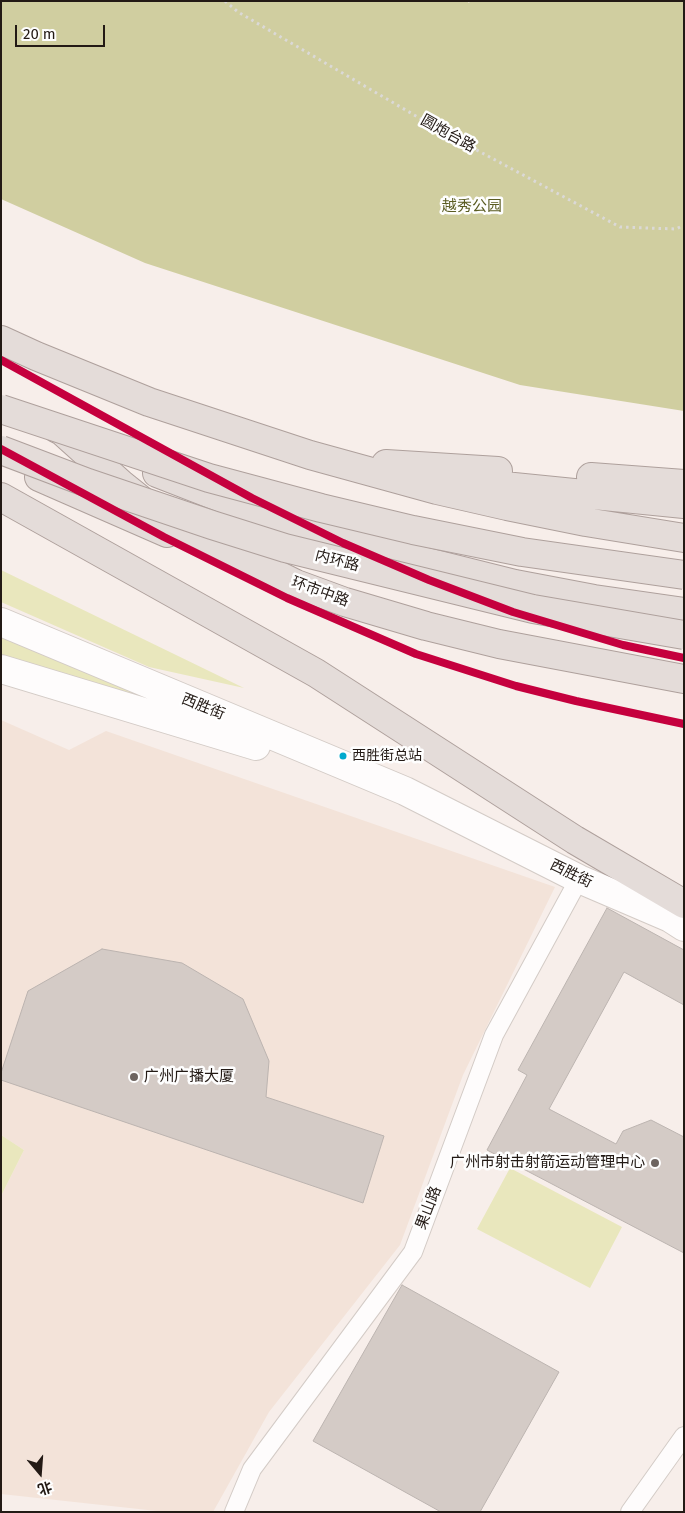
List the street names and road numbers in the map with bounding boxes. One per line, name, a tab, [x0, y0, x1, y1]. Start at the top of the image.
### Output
street label: 圆炮台路	[417, 112, 479, 156]
street label: 内环路	[313, 547, 361, 575]
street label: 环市中路	[289, 573, 351, 611]
street label: 西胜街	[179, 690, 227, 724]
street label: 西胜街	[547, 856, 595, 892]
street label: 果山路	[413, 1184, 445, 1232]

